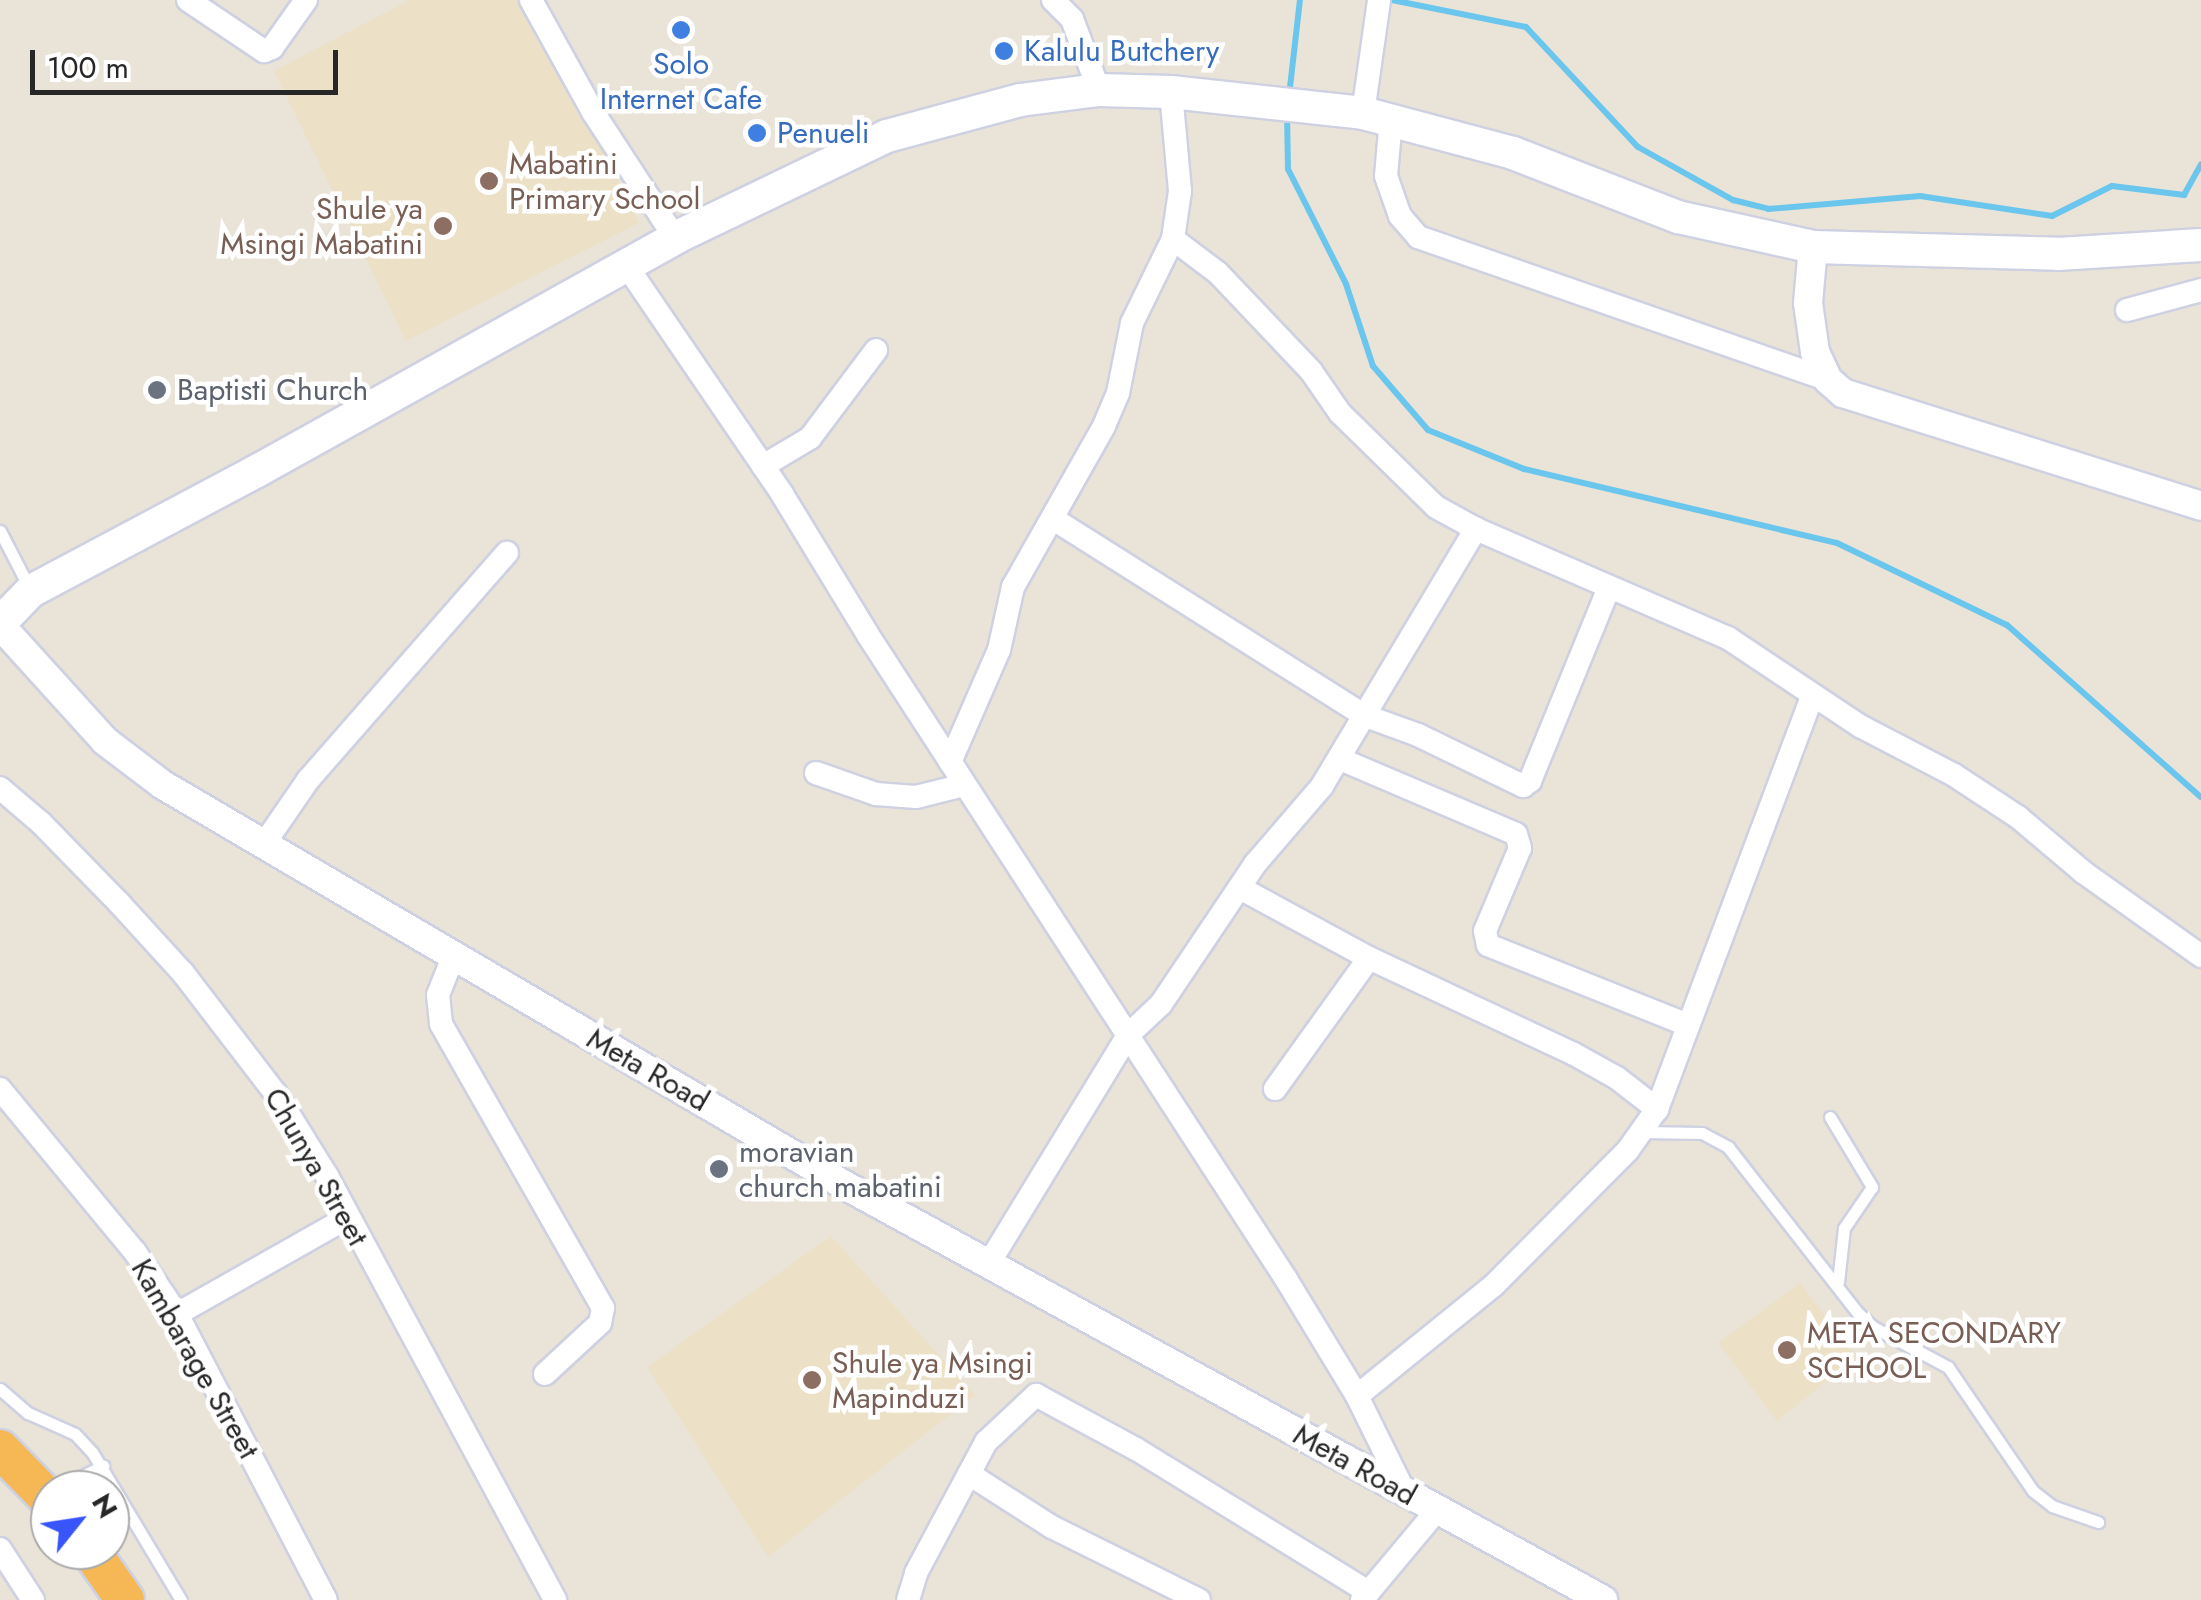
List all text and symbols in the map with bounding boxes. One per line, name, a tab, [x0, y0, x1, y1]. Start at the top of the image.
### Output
marker: Solo Internet Cafe	[670, 19, 692, 41]
scale bar	[35, 30, 342, 92]
place label: Kalulu Butchery	[1024, 33, 1219, 69]
marker: Kalulu Butchery	[993, 40, 1015, 62]
text: 100 m	[47, 46, 129, 89]
place label: Solo Internet Cafe	[600, 46, 762, 116]
place label: Penueli	[777, 115, 870, 151]
marker: Penueli	[746, 122, 768, 144]
place label: Mabatini Primary School	[509, 146, 700, 216]
marker: Mabatini Primary School	[478, 170, 500, 192]
place label: Shule ya Msingi Mabatini	[220, 191, 423, 262]
marker: Shule ya Msingi Mabatini	[432, 215, 454, 237]
place label: Baptisti Church	[177, 372, 368, 408]
marker: Baptisti Church	[146, 379, 168, 401]
street label: Meta Road	[581, 1021, 715, 1119]
street label: Chunya Street	[256, 1082, 376, 1252]
place label: moravian church mabatini	[739, 1134, 942, 1204]
marker: moravian church mabatini	[708, 1158, 730, 1180]
street label: Kambarage Street	[123, 1253, 267, 1465]
place label: META SECONDARY SCHOOL	[1807, 1315, 2061, 1386]
marker: META SECONDARY SCHOOL	[1776, 1339, 1798, 1361]
place label: Shule ya Msingi Mapinduzi	[832, 1345, 1033, 1416]
marker: Shule ya Msingi Mapinduzi	[801, 1369, 823, 1391]
street label: Meta Road	[1287, 1417, 1423, 1513]
north arrow	[30, 1470, 130, 1570]
text: N	[81, 1486, 128, 1526]

